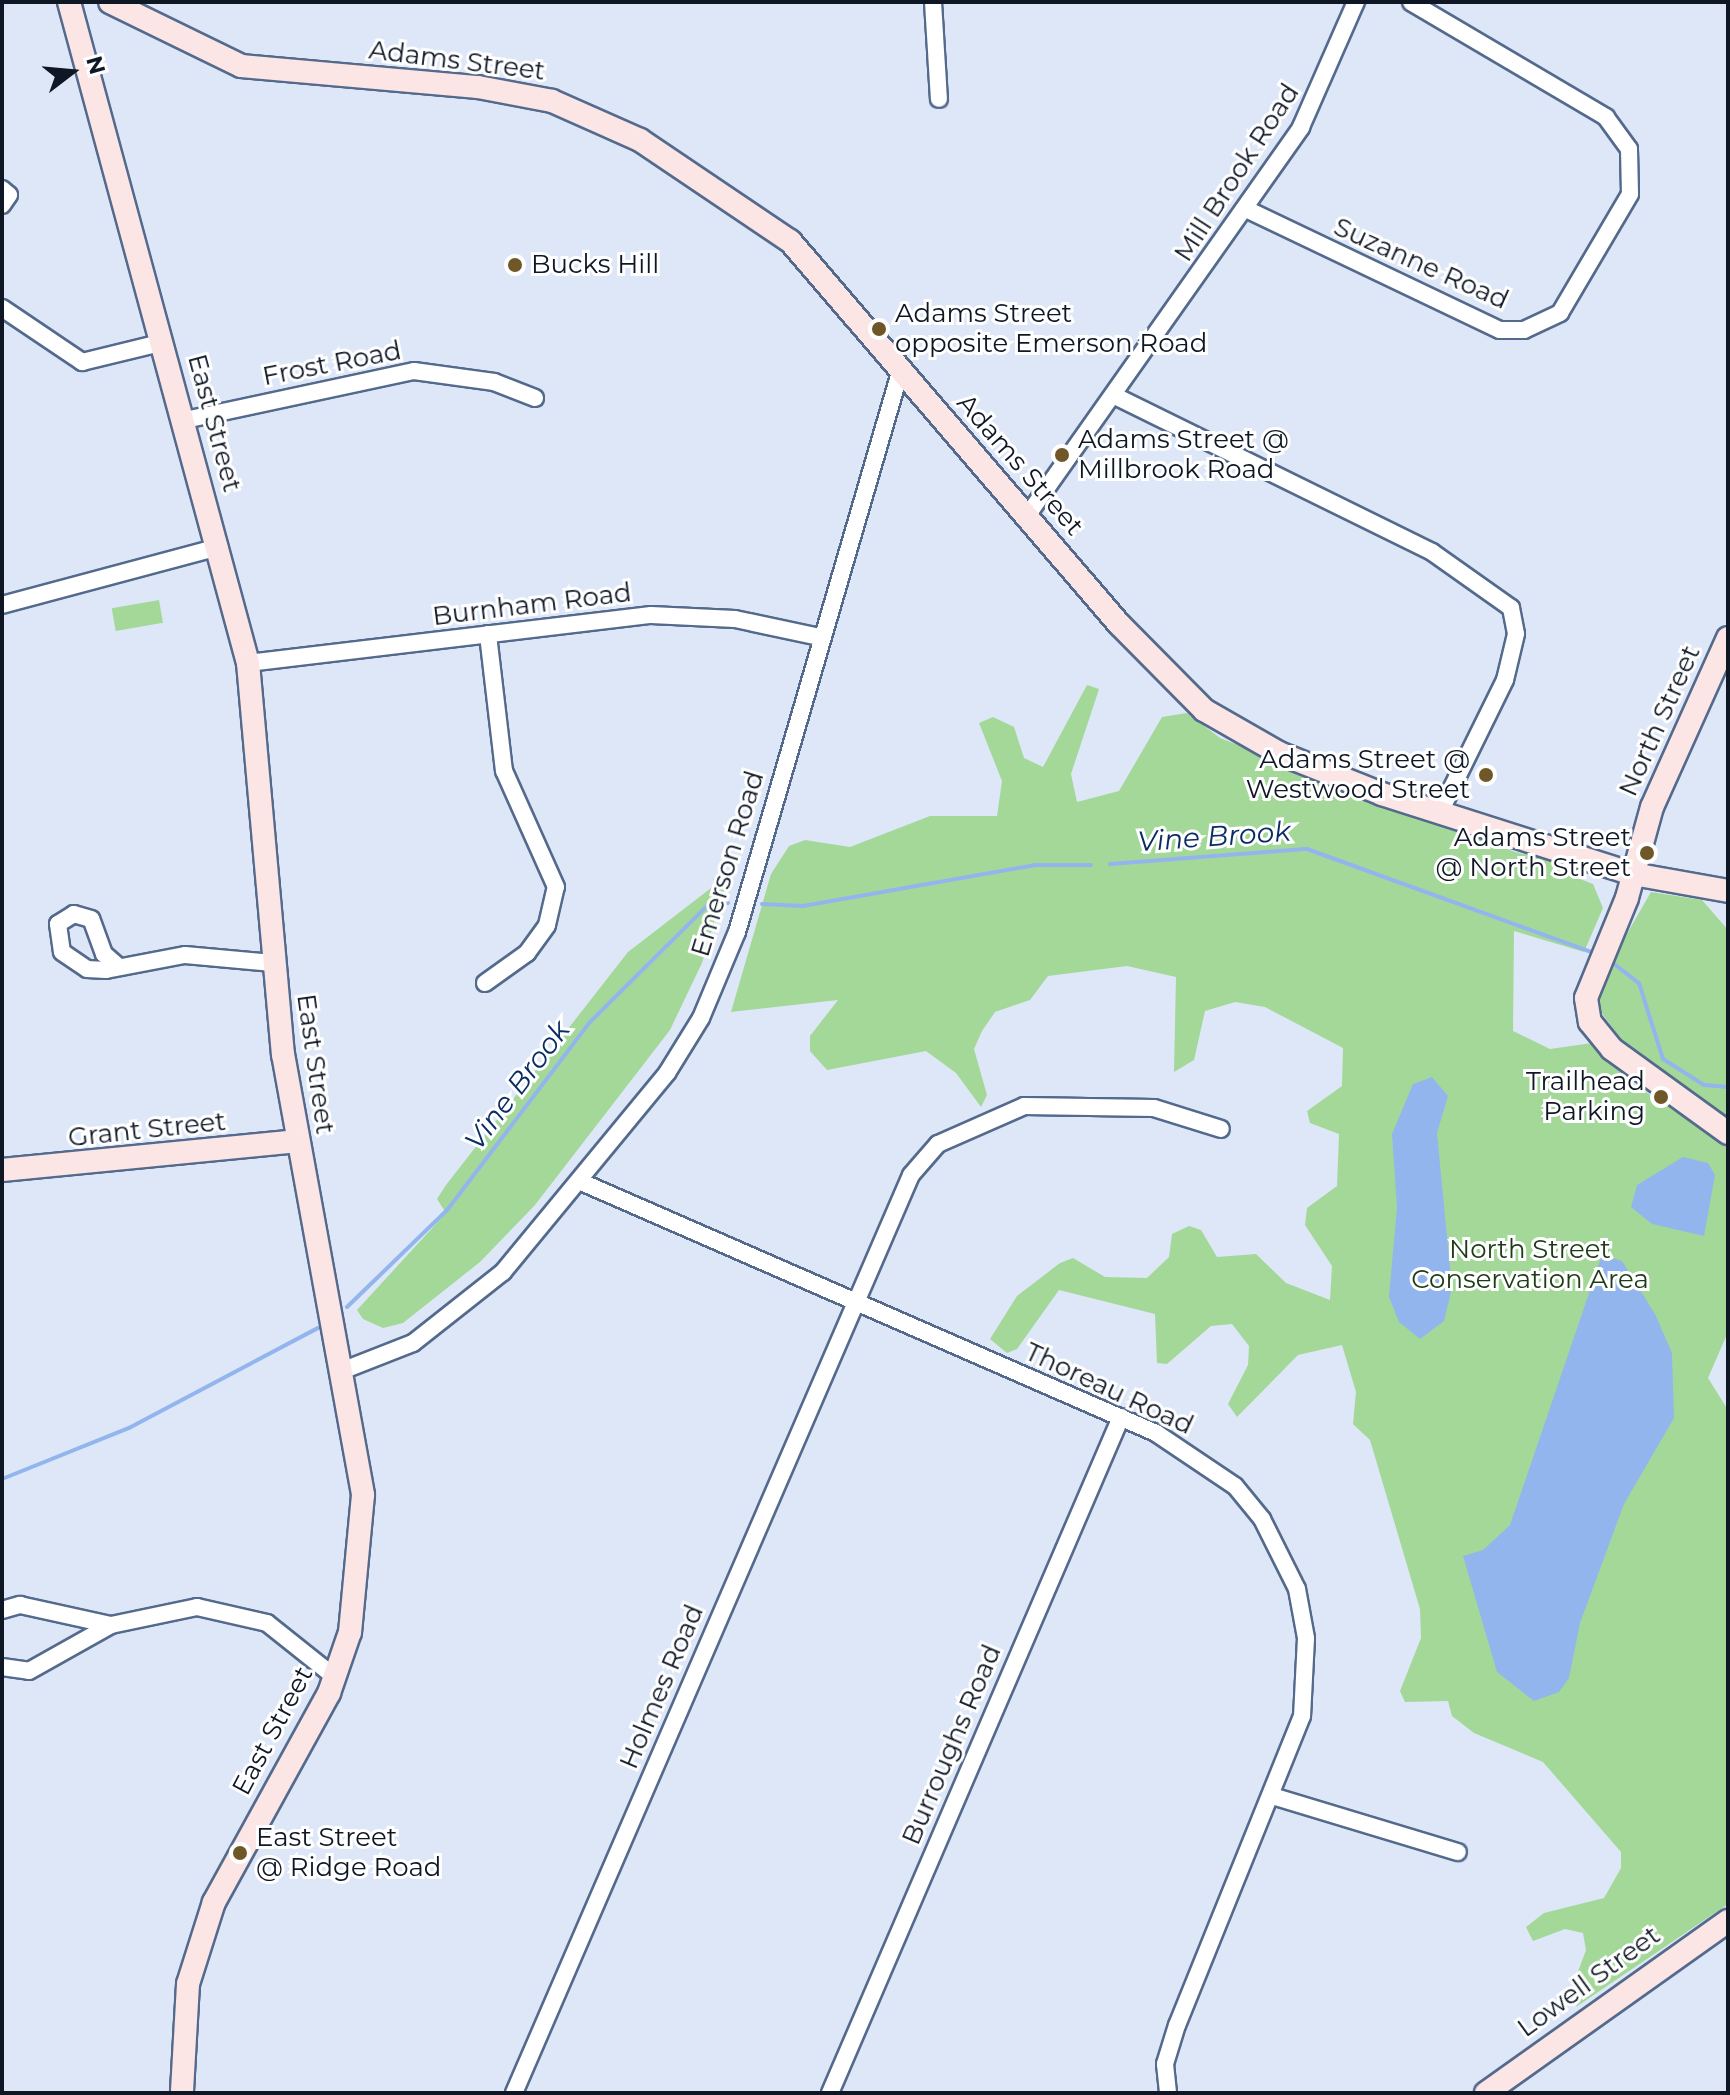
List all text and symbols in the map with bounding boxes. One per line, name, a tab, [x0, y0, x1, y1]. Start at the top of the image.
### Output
north arrow	[32, 32, 112, 112]
street label: Adams Street	[367, 35, 547, 87]
text: N	[80, 53, 111, 78]
street label: Mill Brook Road	[1168, 78, 1306, 268]
street label: Suzanne Road	[1329, 212, 1513, 316]
place label: Bucks Hill	[531, 249, 659, 281]
marker: Bucks Hill	[506, 256, 524, 274]
place label: Adams Street opposite Emerson Road	[895, 298, 1207, 360]
marker: Adams Street opposite Emerson Road	[870, 320, 888, 338]
street label: Frost Road	[260, 335, 404, 393]
street label: East Street	[181, 351, 247, 495]
street label: Adams Street	[950, 388, 1090, 542]
place label: Adams Street @ Millbrook Road	[1078, 424, 1289, 486]
marker: Adams Street @ Millbrook Road	[1053, 446, 1071, 464]
street label: Burnham Road	[431, 577, 633, 633]
street label: North Street	[1613, 641, 1707, 801]
place label: Adams Street @ Westwood Street	[1246, 744, 1470, 806]
marker: Adams Street @ Westwood Street	[1477, 766, 1495, 784]
street label: Emerson Road	[685, 767, 771, 961]
water label: Vine Brook	[1136, 814, 1292, 858]
place label: Adams Street @ North Street	[1436, 822, 1631, 884]
marker: Adams Street @ North Street	[1638, 844, 1656, 862]
street label: East Street	[290, 992, 340, 1136]
water label: Vine Brook	[457, 1014, 577, 1156]
place label: Trailhead Parking	[1526, 1066, 1645, 1128]
marker: Trailhead Parking	[1652, 1088, 1670, 1106]
street label: Grant Street	[67, 1106, 227, 1154]
park label: North Street Conservation Area	[1411, 1234, 1649, 1296]
street label: Thoreau Road	[1020, 1336, 1198, 1442]
street label: Holmes Road	[613, 1600, 711, 1774]
street label: Burroughs Road	[896, 1640, 1008, 1850]
street label: East Street	[226, 1661, 320, 1801]
place label: East Street @ Ridge Road	[256, 1822, 441, 1884]
marker: East Street @ Ridge Road	[231, 1844, 249, 1862]
street label: Lowell Street	[1512, 1920, 1666, 2044]

